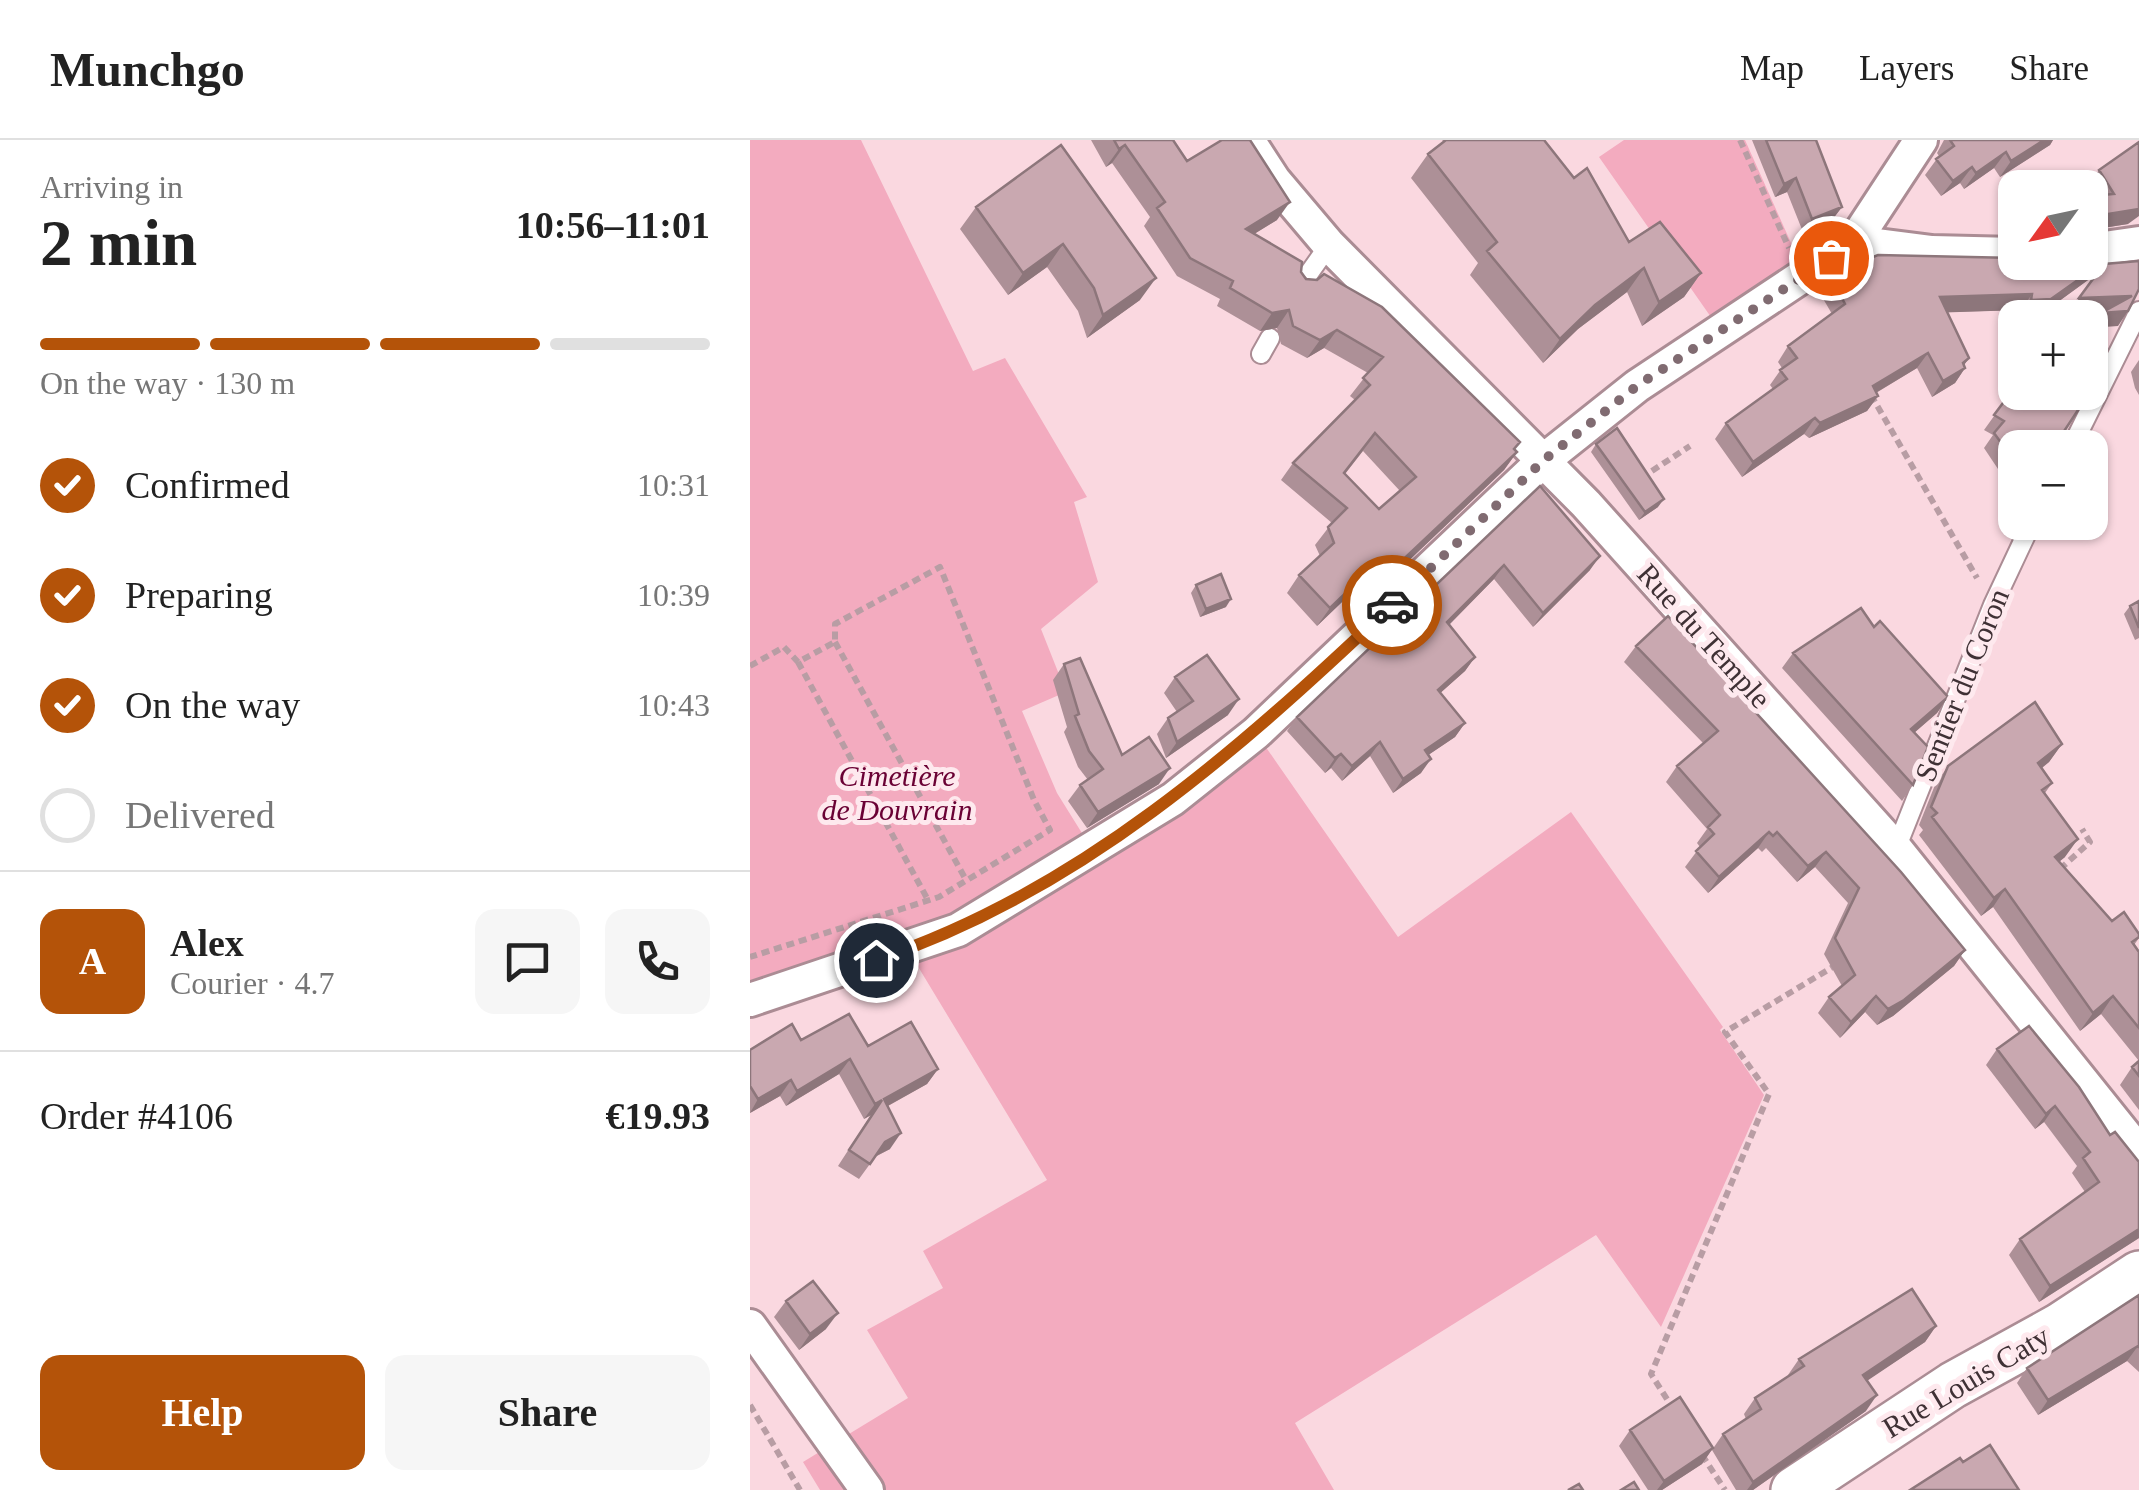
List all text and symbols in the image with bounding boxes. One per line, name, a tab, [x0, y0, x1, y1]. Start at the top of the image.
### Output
text: Munchgo	[50, 43, 245, 96]
text: Map	[1740, 49, 1804, 88]
text: Layers	[1859, 49, 1954, 88]
text: Share	[2009, 49, 2089, 88]
text: Arriving in	[40, 169, 183, 205]
north arrow	[1998, 170, 2108, 280]
map controls	[1998, 170, 2108, 540]
text: 10:56–11:01	[516, 204, 710, 246]
text: 2 min	[40, 207, 197, 279]
pin	[1789, 216, 1874, 301]
icon: bag	[1804, 231, 1859, 286]
button: +	[1998, 300, 2108, 410]
text: On the way · 130 m	[40, 365, 295, 401]
button: −	[1998, 430, 2108, 540]
icon: check	[40, 458, 95, 513]
text: Confirmed	[125, 464, 290, 506]
text: 10:31	[637, 467, 710, 503]
courier	[1342, 555, 1442, 655]
street label: Rue du Temple	[1631, 557, 1778, 714]
icon: check	[40, 568, 95, 623]
text: Preparing	[125, 574, 273, 616]
text: 10:39	[637, 577, 710, 613]
icon: car	[1365, 578, 1420, 633]
street label: Sentier du Coron	[1908, 584, 2015, 786]
icon: check	[40, 678, 95, 733]
text: On the way	[125, 684, 300, 726]
text: 10:43	[637, 687, 710, 723]
park label: Cimetière de Douvrain	[822, 759, 972, 826]
text: Delivered	[125, 794, 275, 836]
button: chat	[475, 909, 580, 1014]
button: phone	[605, 909, 710, 1014]
pin	[834, 918, 919, 1003]
text: Alex	[170, 922, 244, 964]
icon: home	[849, 933, 904, 988]
text: A	[79, 940, 106, 982]
text: Courier · 4.7	[170, 965, 334, 1001]
text: Order #4106	[40, 1095, 233, 1137]
text: €19.93	[606, 1095, 710, 1137]
street label: Rue Louis Caty	[1877, 1319, 2055, 1444]
button: Help	[40, 1355, 365, 1470]
button: Share	[385, 1355, 710, 1470]

